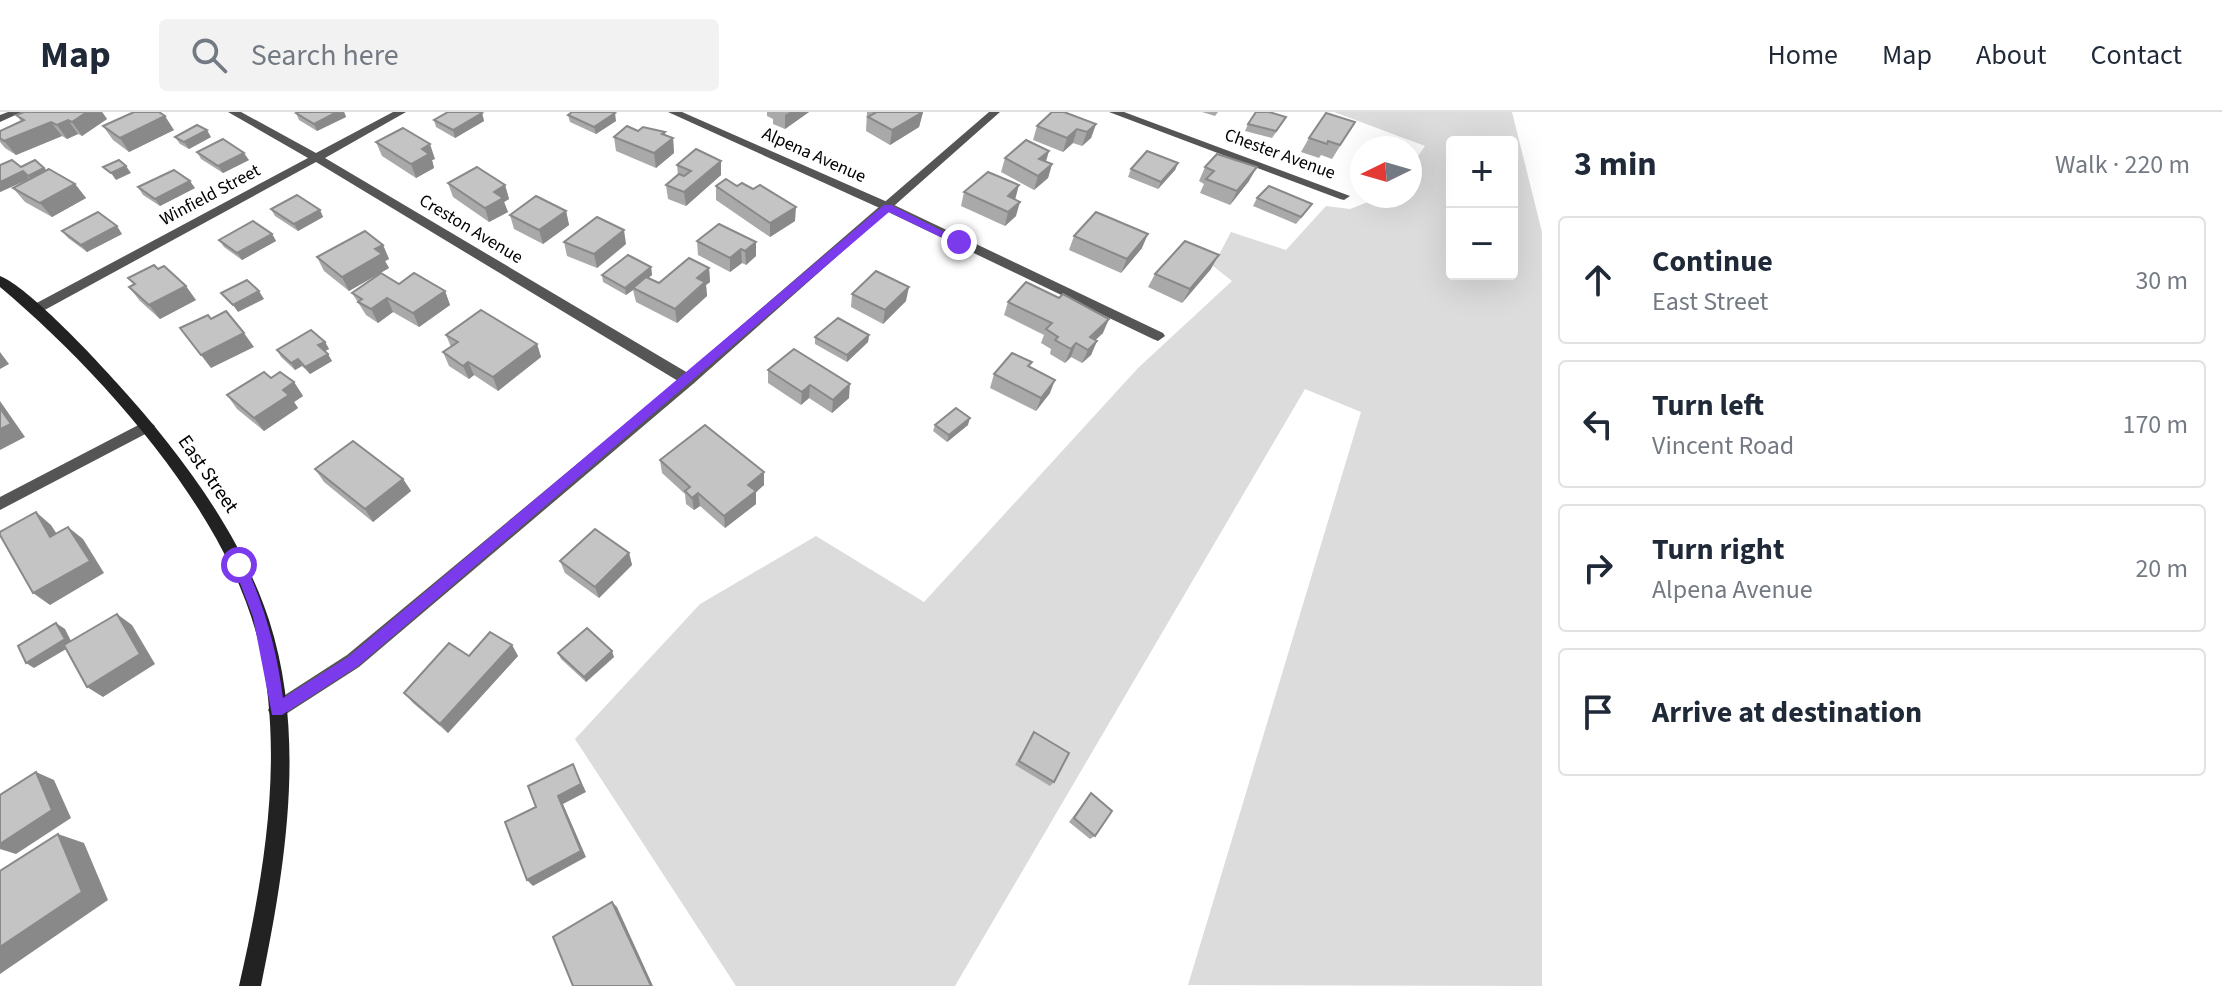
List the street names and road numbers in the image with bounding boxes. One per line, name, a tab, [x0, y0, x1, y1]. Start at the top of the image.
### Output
street label: Alpena Avenue	[758, 121, 870, 189]
street label: Chester Avenue	[1221, 122, 1339, 186]
street label: Winfield Street	[155, 158, 265, 232]
street label: Creston Avenue	[414, 188, 528, 270]
street label: East Street	[171, 429, 245, 519]

